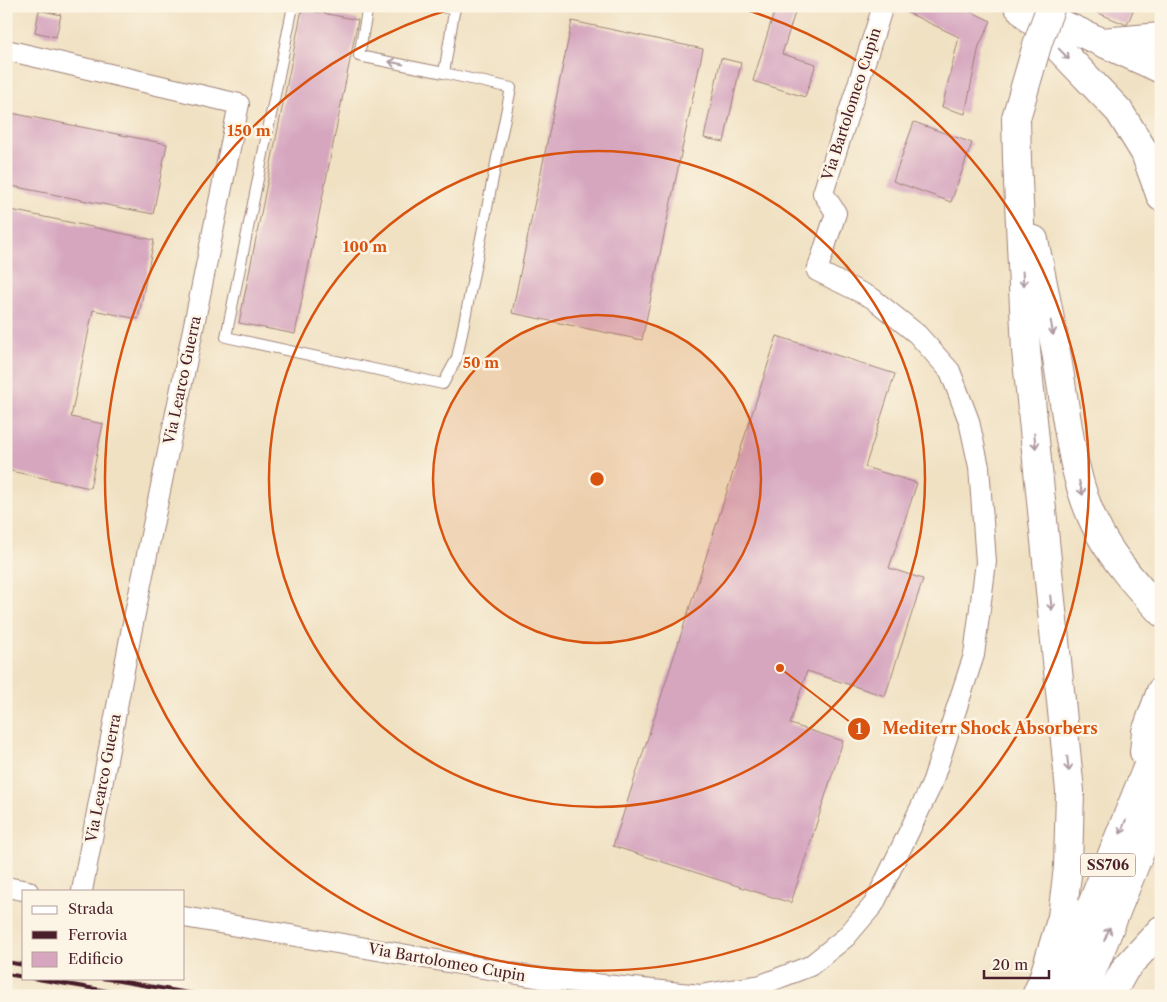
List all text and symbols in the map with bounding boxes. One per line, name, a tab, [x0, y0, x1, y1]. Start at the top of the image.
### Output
street label: Via Bartolomeo Cupin	[817, 25, 885, 184]
one-way arrow	[1058, 48, 1070, 60]
one-way arrow	[388, 58, 404, 68]
text: 150 m	[227, 121, 271, 140]
text: 100 m	[343, 237, 387, 256]
one-way arrow	[1018, 271, 1027, 287]
street label: Via Learco Guerra	[159, 314, 205, 447]
one-way arrow	[1048, 319, 1058, 335]
text: 50 m	[463, 353, 499, 372]
one-way arrow	[1030, 433, 1040, 449]
centre of rings	[588, 470, 606, 488]
one-way arrow	[1077, 479, 1087, 495]
one-way arrow	[1047, 594, 1056, 610]
street label: Via Learco Guerra	[81, 712, 125, 845]
callout: Mediterr Shock Absorbers	[847, 713, 1108, 744]
text: Mediterr Shock Absorbers	[882, 718, 1098, 738]
text: 1	[856, 719, 863, 738]
one-way arrow	[1063, 756, 1072, 772]
one-way arrow	[1118, 819, 1127, 834]
road number: SS706	[1080, 854, 1136, 876]
legend	[22, 890, 185, 980]
text: Strada	[68, 899, 114, 918]
text: Ferrovia	[68, 925, 127, 944]
one-way arrow	[1102, 927, 1112, 942]
street label: Via Bartolomeo Cupin	[366, 939, 528, 985]
scale bar	[984, 947, 1050, 979]
text: Edificio	[68, 949, 123, 968]
text: 20 m	[992, 955, 1028, 974]

